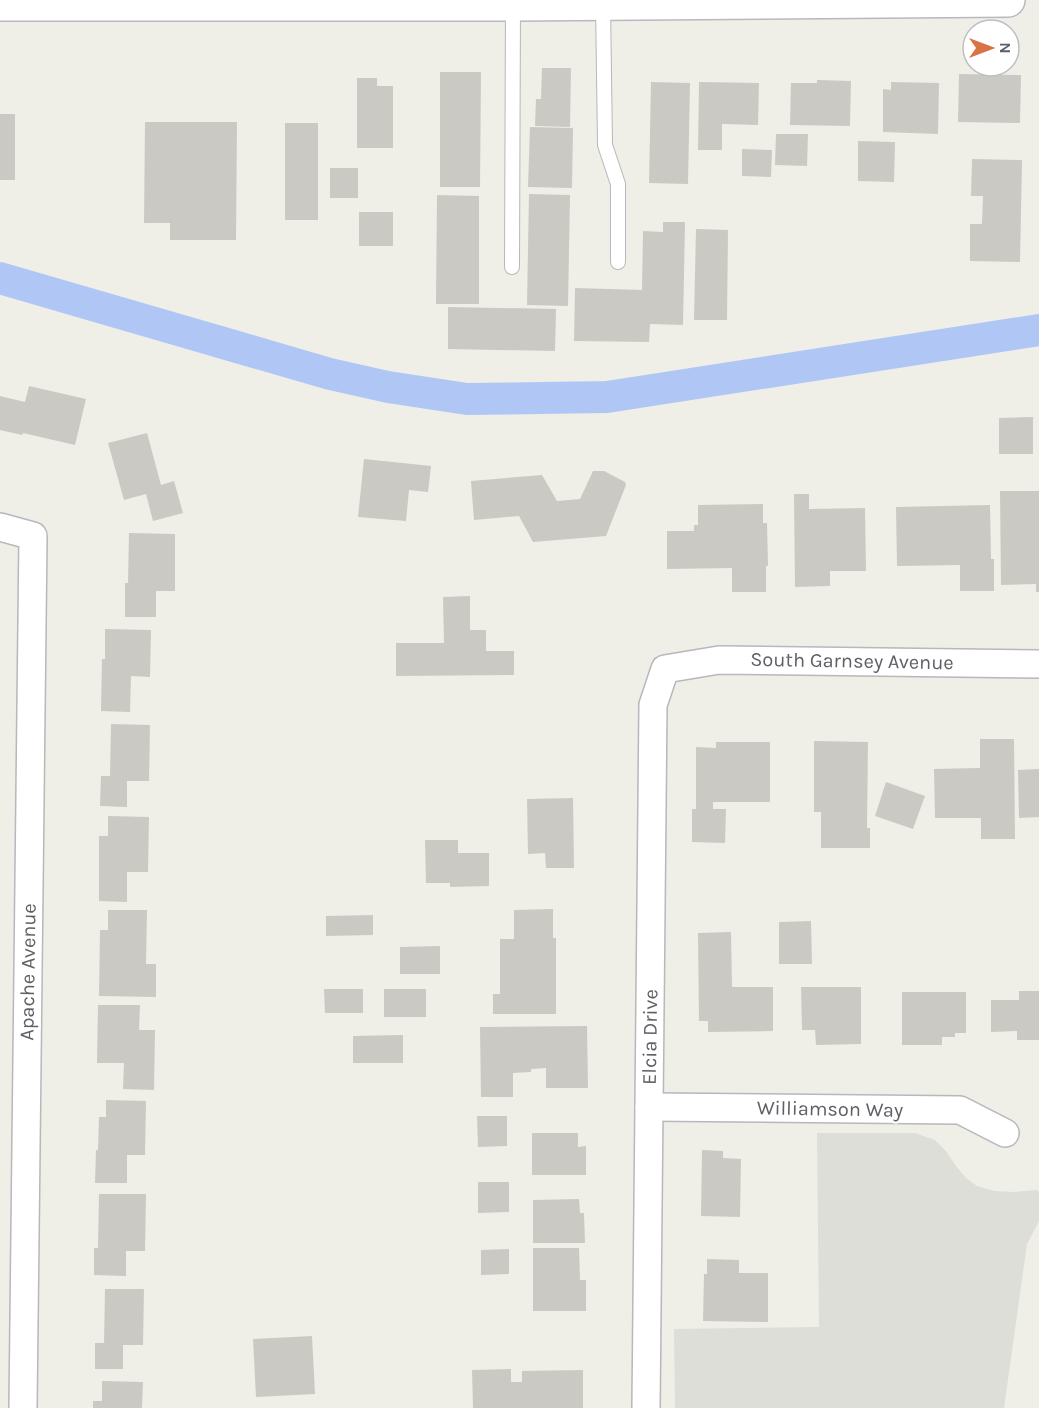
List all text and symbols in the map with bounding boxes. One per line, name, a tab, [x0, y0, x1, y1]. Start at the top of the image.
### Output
north arrow	[961, 18, 1021, 78]
text: N	[996, 42, 1015, 54]
street label: South Garnsey Avenue	[750, 648, 954, 674]
street label: Apache Avenue	[15, 903, 41, 1041]
street label: Elcia Drive	[638, 989, 662, 1085]
street label: Williamson Way	[757, 1096, 903, 1122]

